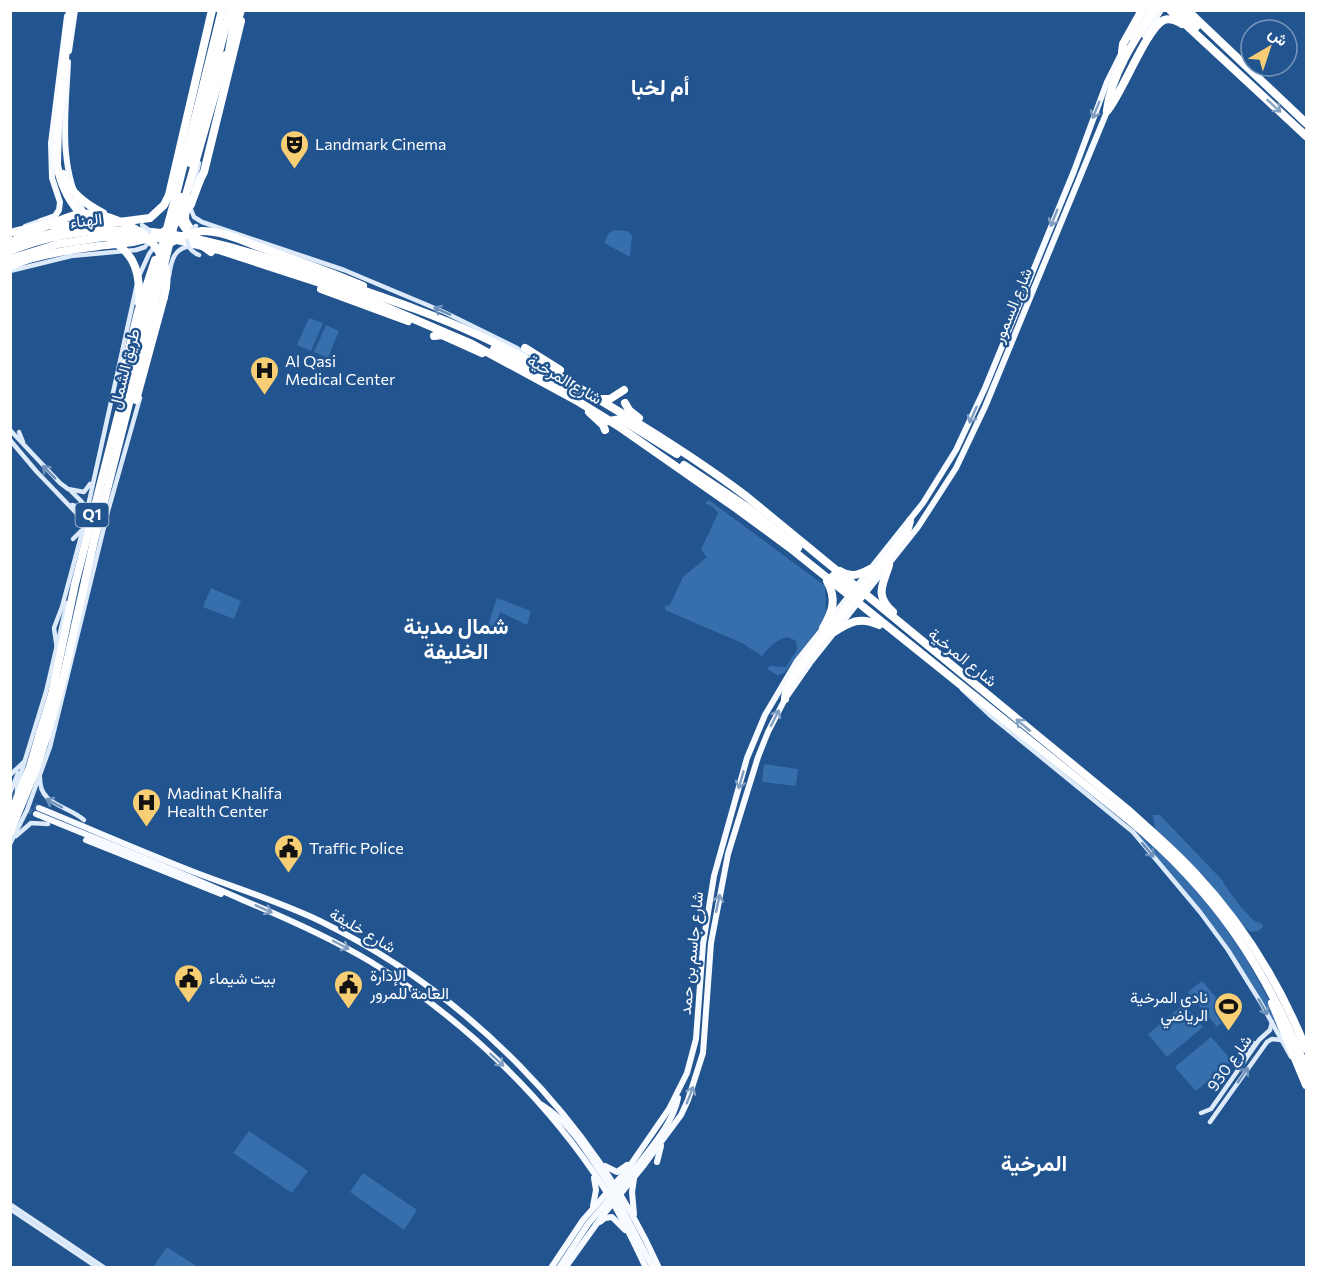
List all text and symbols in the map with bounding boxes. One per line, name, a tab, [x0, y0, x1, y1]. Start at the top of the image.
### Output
north arrow	[1239, 18, 1299, 78]
text: ش	[1265, 23, 1292, 50]
district label: أم لخبا	[631, 73, 689, 102]
one-way arrow	[1266, 99, 1281, 113]
one-way arrow	[1090, 100, 1101, 118]
theatre icon: Landmark Cinema	[278, 128, 310, 170]
place label: Landmark Cinema	[315, 134, 446, 153]
street label: الهناء	[69, 208, 103, 233]
one-way arrow	[1048, 208, 1059, 226]
street label: شارع السمور	[988, 265, 1038, 347]
one-way arrow	[434, 305, 452, 317]
street label: طريق الشمال	[104, 327, 145, 412]
street label: شارع المرخية	[523, 350, 606, 410]
place label: Al Qasi Medical Center	[285, 351, 396, 388]
hospital icon: Al Qasi Medical Center	[248, 354, 280, 396]
one-way arrow	[967, 406, 978, 424]
one-way arrow	[42, 465, 57, 480]
road number: Q1	[76, 503, 109, 527]
district label: شمال مدينة الخليفة	[403, 612, 509, 664]
street label: شارع المرخية	[923, 623, 1001, 692]
one-way arrow	[770, 709, 782, 727]
one-way arrow	[1016, 718, 1031, 732]
one-way arrow	[735, 771, 746, 790]
place label: Madinat Khalifa Health Center	[167, 783, 282, 820]
hospital icon: Madinat Khalifa Health Center	[130, 786, 162, 828]
one-way arrow	[46, 796, 64, 808]
public building icon: Traffic Police	[272, 832, 304, 874]
place label: Traffic Police	[309, 838, 404, 857]
one-way arrow	[1141, 842, 1155, 857]
street label: شارع جاسم بن حمد	[675, 890, 709, 1016]
one-way arrow	[713, 894, 724, 914]
street label: شارع خليفة	[325, 903, 400, 959]
one-way arrow	[254, 904, 272, 915]
one-way arrow	[331, 940, 349, 951]
public building icon: بيت شيماء	[172, 962, 204, 1004]
place label: الإدارة العامة للمرور	[369, 965, 449, 1004]
place label: بيت شيماء	[209, 968, 276, 988]
public building icon: الإدارة العامة للمرور	[333, 968, 365, 1010]
place label: نادي المرخية الرياضي	[1130, 987, 1208, 1029]
sports icon: نادي المرخية الرياضي	[1213, 990, 1245, 1032]
one-way arrow	[1258, 998, 1270, 1015]
street label: شارع 930	[1202, 1031, 1257, 1096]
one-way arrow	[489, 1053, 504, 1067]
one-way arrow	[1237, 1068, 1249, 1084]
one-way arrow	[685, 1087, 696, 1105]
district label: المرخية	[1001, 1149, 1067, 1177]

